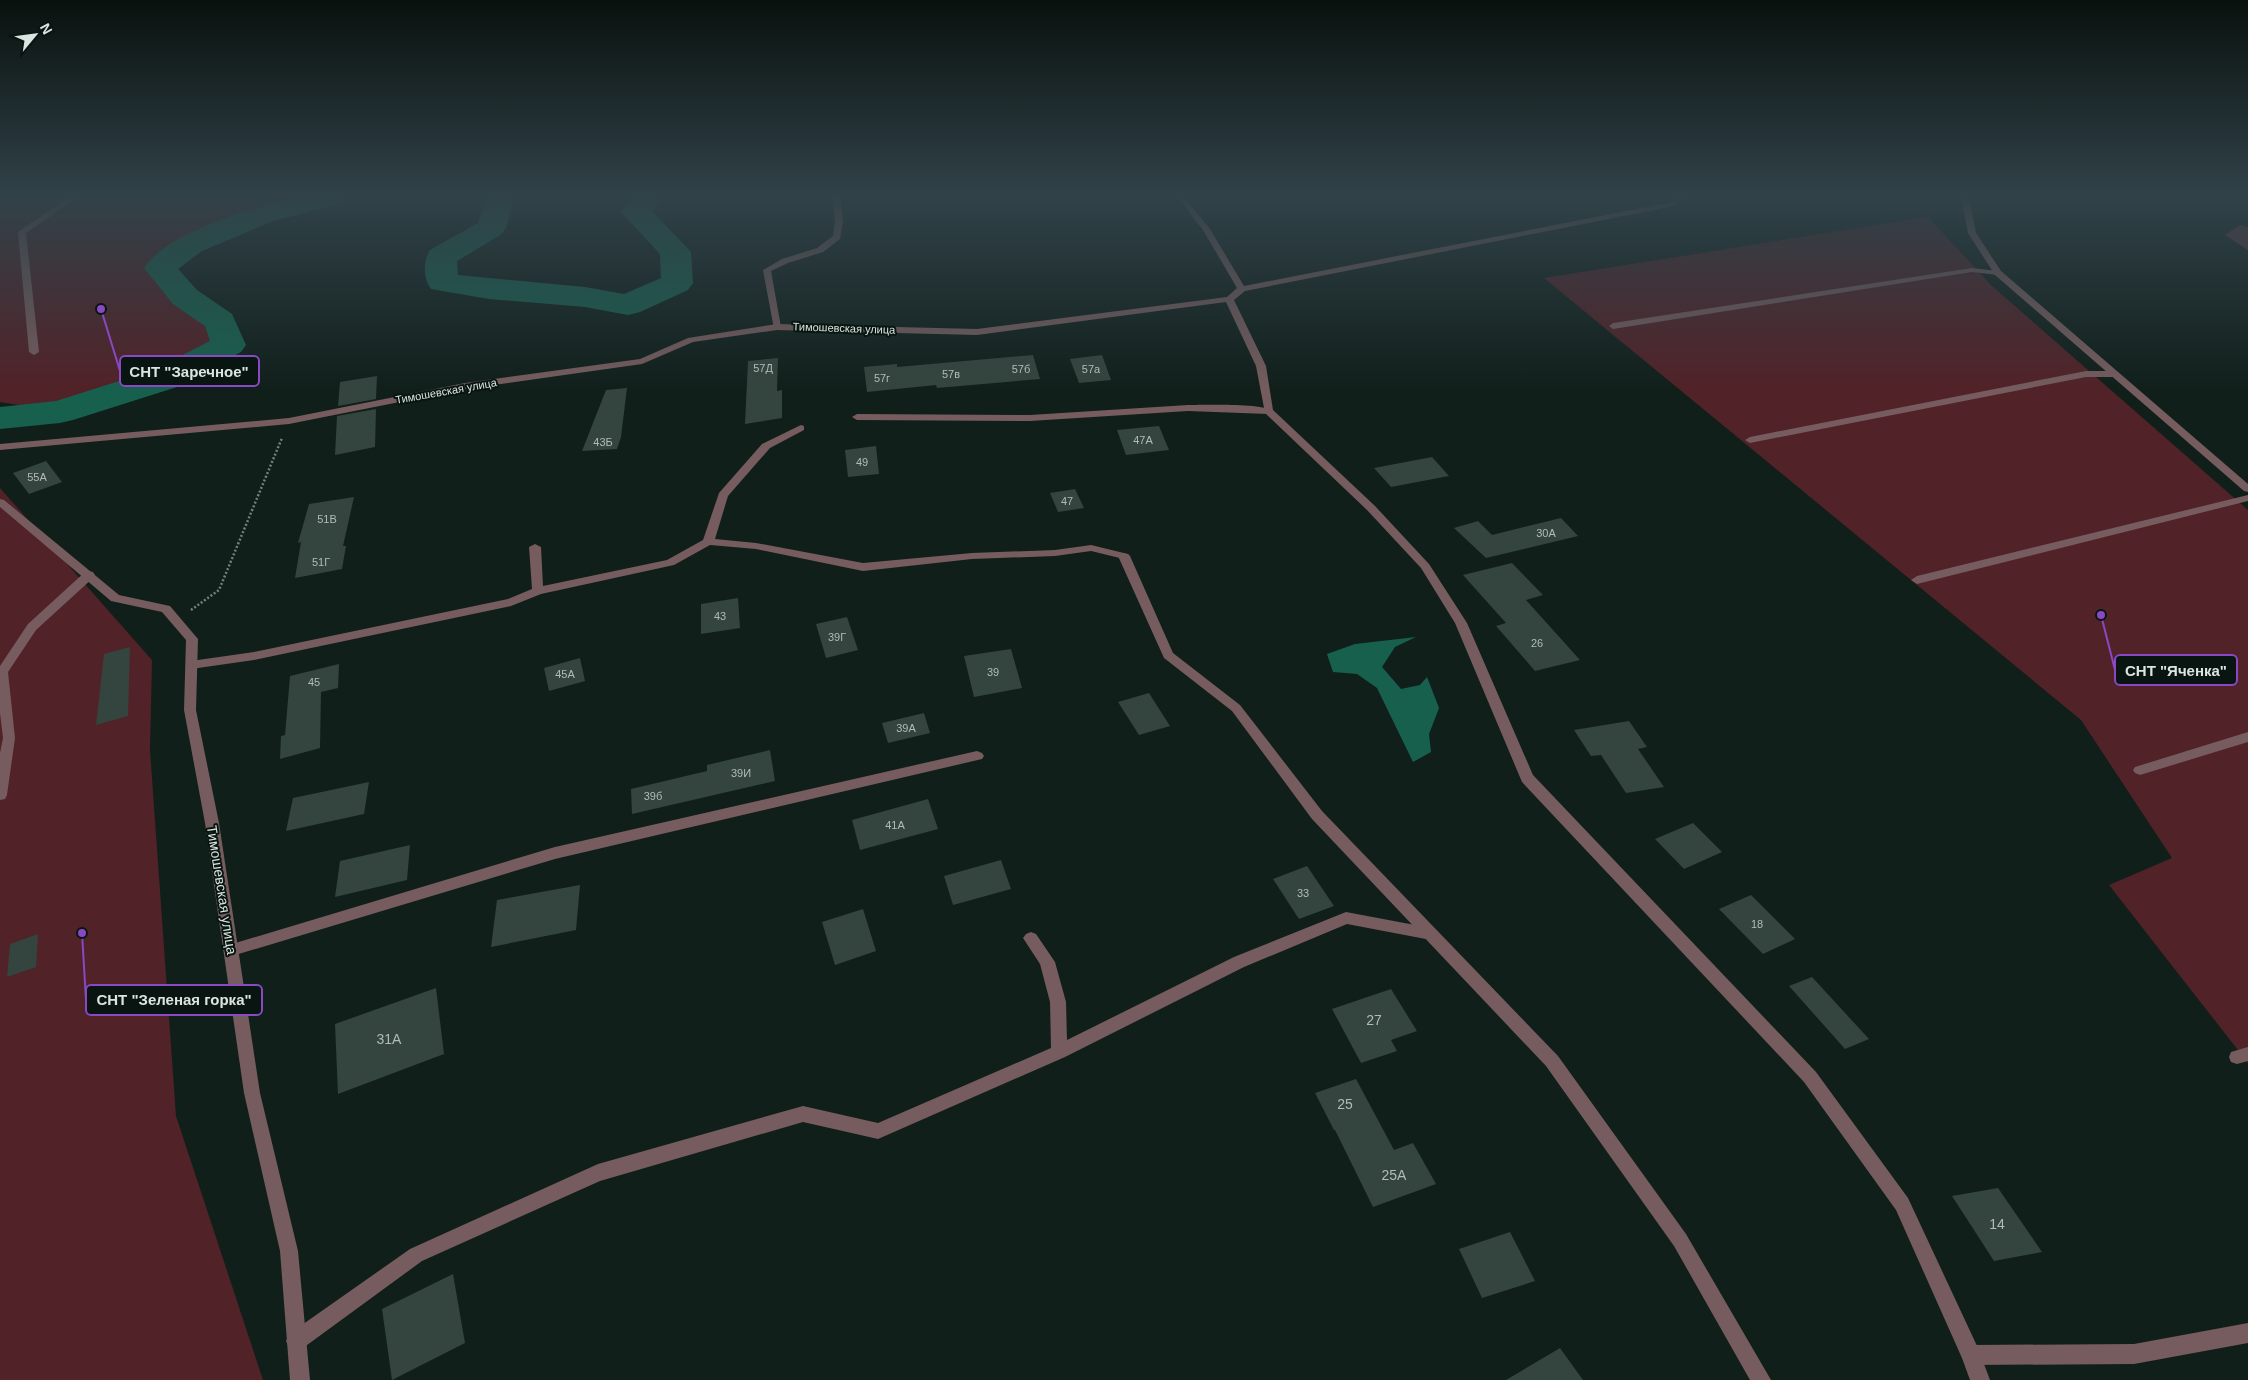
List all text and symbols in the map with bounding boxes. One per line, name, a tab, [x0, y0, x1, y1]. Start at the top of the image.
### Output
north arrow	[10, 10, 60, 60]
text: N	[37, 20, 56, 37]
street label: Тимошевская улица	[792, 320, 896, 336]
callout: СНТ "Заречное"	[120, 356, 259, 386]
house number: 57Д	[753, 362, 773, 374]
text: СНТ "Заречное"	[129, 363, 249, 380]
house number: 57б	[1012, 363, 1030, 375]
house number: 57а	[1082, 363, 1101, 375]
house number: 57в	[942, 368, 960, 380]
house number: 57г	[874, 372, 890, 384]
street label: Тимошевская улица	[394, 376, 498, 406]
house number: 47А	[1133, 434, 1153, 446]
house number: 43Б	[593, 436, 613, 448]
house number: 49	[856, 456, 868, 468]
house number: 55А	[27, 471, 47, 483]
house number: 47	[1061, 495, 1073, 507]
house number: 51В	[317, 513, 337, 525]
house number: 30А	[1536, 527, 1556, 539]
house number: 51Г	[312, 556, 330, 568]
house number: 43	[714, 610, 726, 622]
house number: 39Г	[828, 631, 846, 643]
house number: 26	[1531, 637, 1543, 649]
callout: СНТ "Яченка"	[2115, 655, 2237, 685]
text: СНТ "Яченка"	[2125, 662, 2227, 679]
house number: 39	[987, 666, 999, 678]
house number: 45А	[555, 668, 575, 680]
house number: 45	[308, 676, 320, 688]
house number: 39А	[896, 722, 916, 734]
house number: 39И	[731, 767, 751, 779]
house number: 39б	[644, 790, 662, 802]
house number: 41А	[885, 819, 905, 831]
street label: Тимошевская улица	[204, 824, 240, 956]
house number: 33	[1297, 887, 1309, 899]
house number: 18	[1751, 918, 1763, 930]
callout: СНТ "Зеленая горка"	[86, 985, 262, 1015]
text: СНТ "Зеленая горка"	[96, 991, 252, 1008]
house number: 27	[1366, 1012, 1382, 1028]
house number: 31А	[377, 1031, 402, 1047]
house number: 25	[1337, 1096, 1353, 1112]
house number: 25А	[1382, 1167, 1407, 1183]
house number: 14	[1989, 1216, 2005, 1232]

